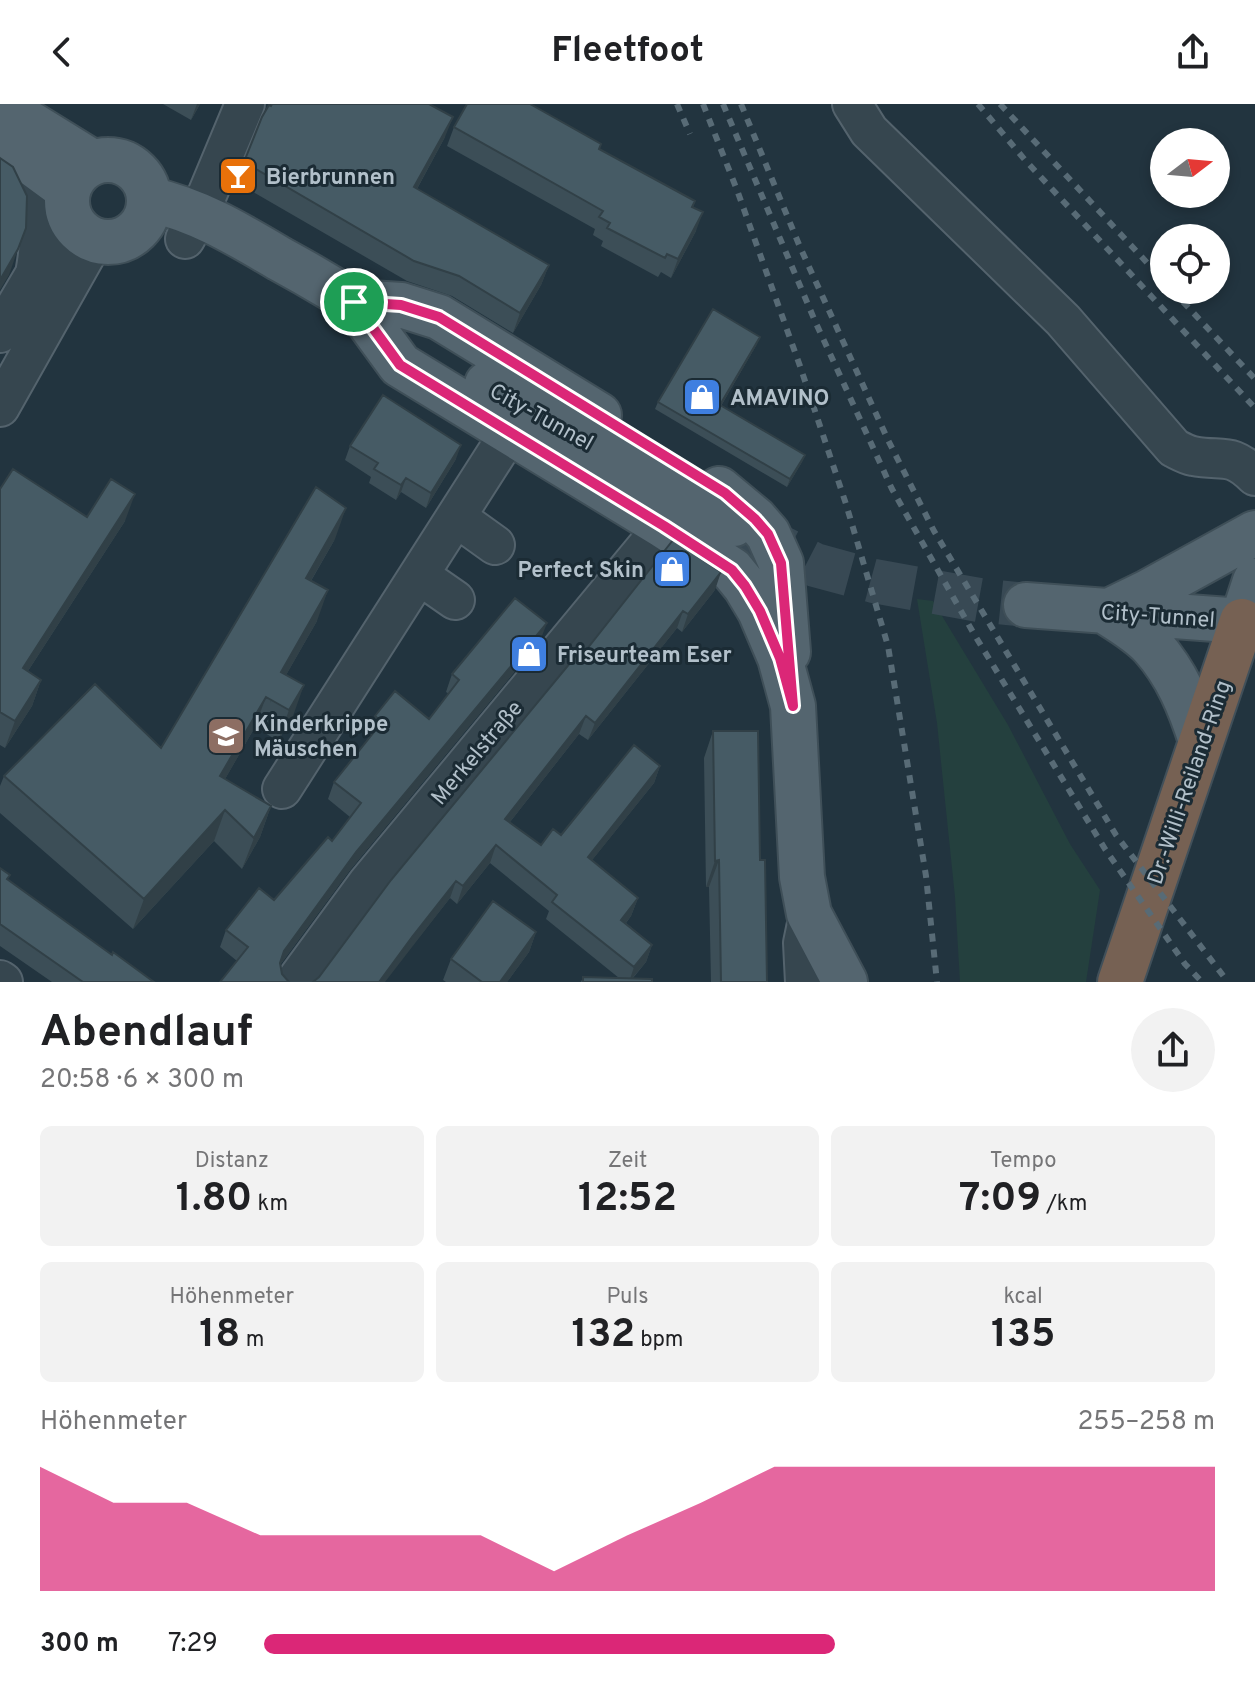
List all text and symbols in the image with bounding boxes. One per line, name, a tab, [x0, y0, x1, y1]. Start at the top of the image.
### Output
text: Fleetfoot	[551, 29, 704, 75]
icon: back	[40, 30, 84, 74]
icon: share	[1171, 30, 1215, 74]
north arrow	[1150, 128, 1230, 208]
map controls	[1150, 128, 1230, 304]
bar icon: Bierbrunnen	[217, 155, 259, 197]
place label: Bierbrunnen	[266, 165, 395, 192]
button: locate	[1150, 224, 1230, 304]
pin	[320, 268, 388, 336]
icon: arrive	[332, 280, 376, 324]
shop icon: AMAVINO	[681, 376, 723, 418]
street label: City-Tunnel	[484, 379, 597, 458]
place label: AMAVINO	[730, 386, 829, 413]
shop icon: Perfect Skin	[651, 548, 693, 590]
place label: Perfect Skin	[517, 558, 644, 585]
street label: City-Tunnel	[1100, 600, 1216, 635]
shop icon: Friseurteam Eser	[508, 633, 550, 675]
place label: Friseurteam Eser	[557, 643, 732, 670]
street label: Dr.-Willi-Reiland-Ring	[1143, 677, 1238, 888]
street label: Merkelstraße	[426, 696, 529, 811]
place label: Kinderkrippe Mäuschen	[254, 712, 388, 764]
school or university icon: Kinderkrippe Mäuschen	[205, 715, 247, 757]
text: Abendlauf	[40, 1006, 253, 1062]
button: share	[1131, 1008, 1215, 1092]
text: 20:58 · 6 × 300 m	[40, 1064, 244, 1097]
text: Distanz	[195, 1148, 269, 1175]
text: Zeit	[608, 1148, 647, 1175]
text: Tempo	[990, 1148, 1057, 1175]
text: 1.80	[176, 1175, 252, 1225]
text: 12:52	[578, 1175, 677, 1225]
text: 7:09	[959, 1175, 1041, 1225]
text: km	[252, 1191, 288, 1218]
text: /km	[1041, 1191, 1087, 1218]
text: Höhenmeter	[170, 1284, 294, 1311]
text: Puls	[606, 1284, 648, 1311]
text: kcal	[1004, 1284, 1043, 1311]
text: 18	[199, 1311, 241, 1361]
text: 132	[571, 1311, 635, 1361]
text: 135	[991, 1311, 1055, 1361]
text: m	[241, 1327, 264, 1354]
text: bpm	[635, 1327, 684, 1354]
text: Höhenmeter	[40, 1406, 187, 1439]
text: 255–258 m	[1077, 1406, 1215, 1439]
text: 300 m	[40, 1628, 119, 1661]
text: 7:29	[168, 1628, 218, 1661]

